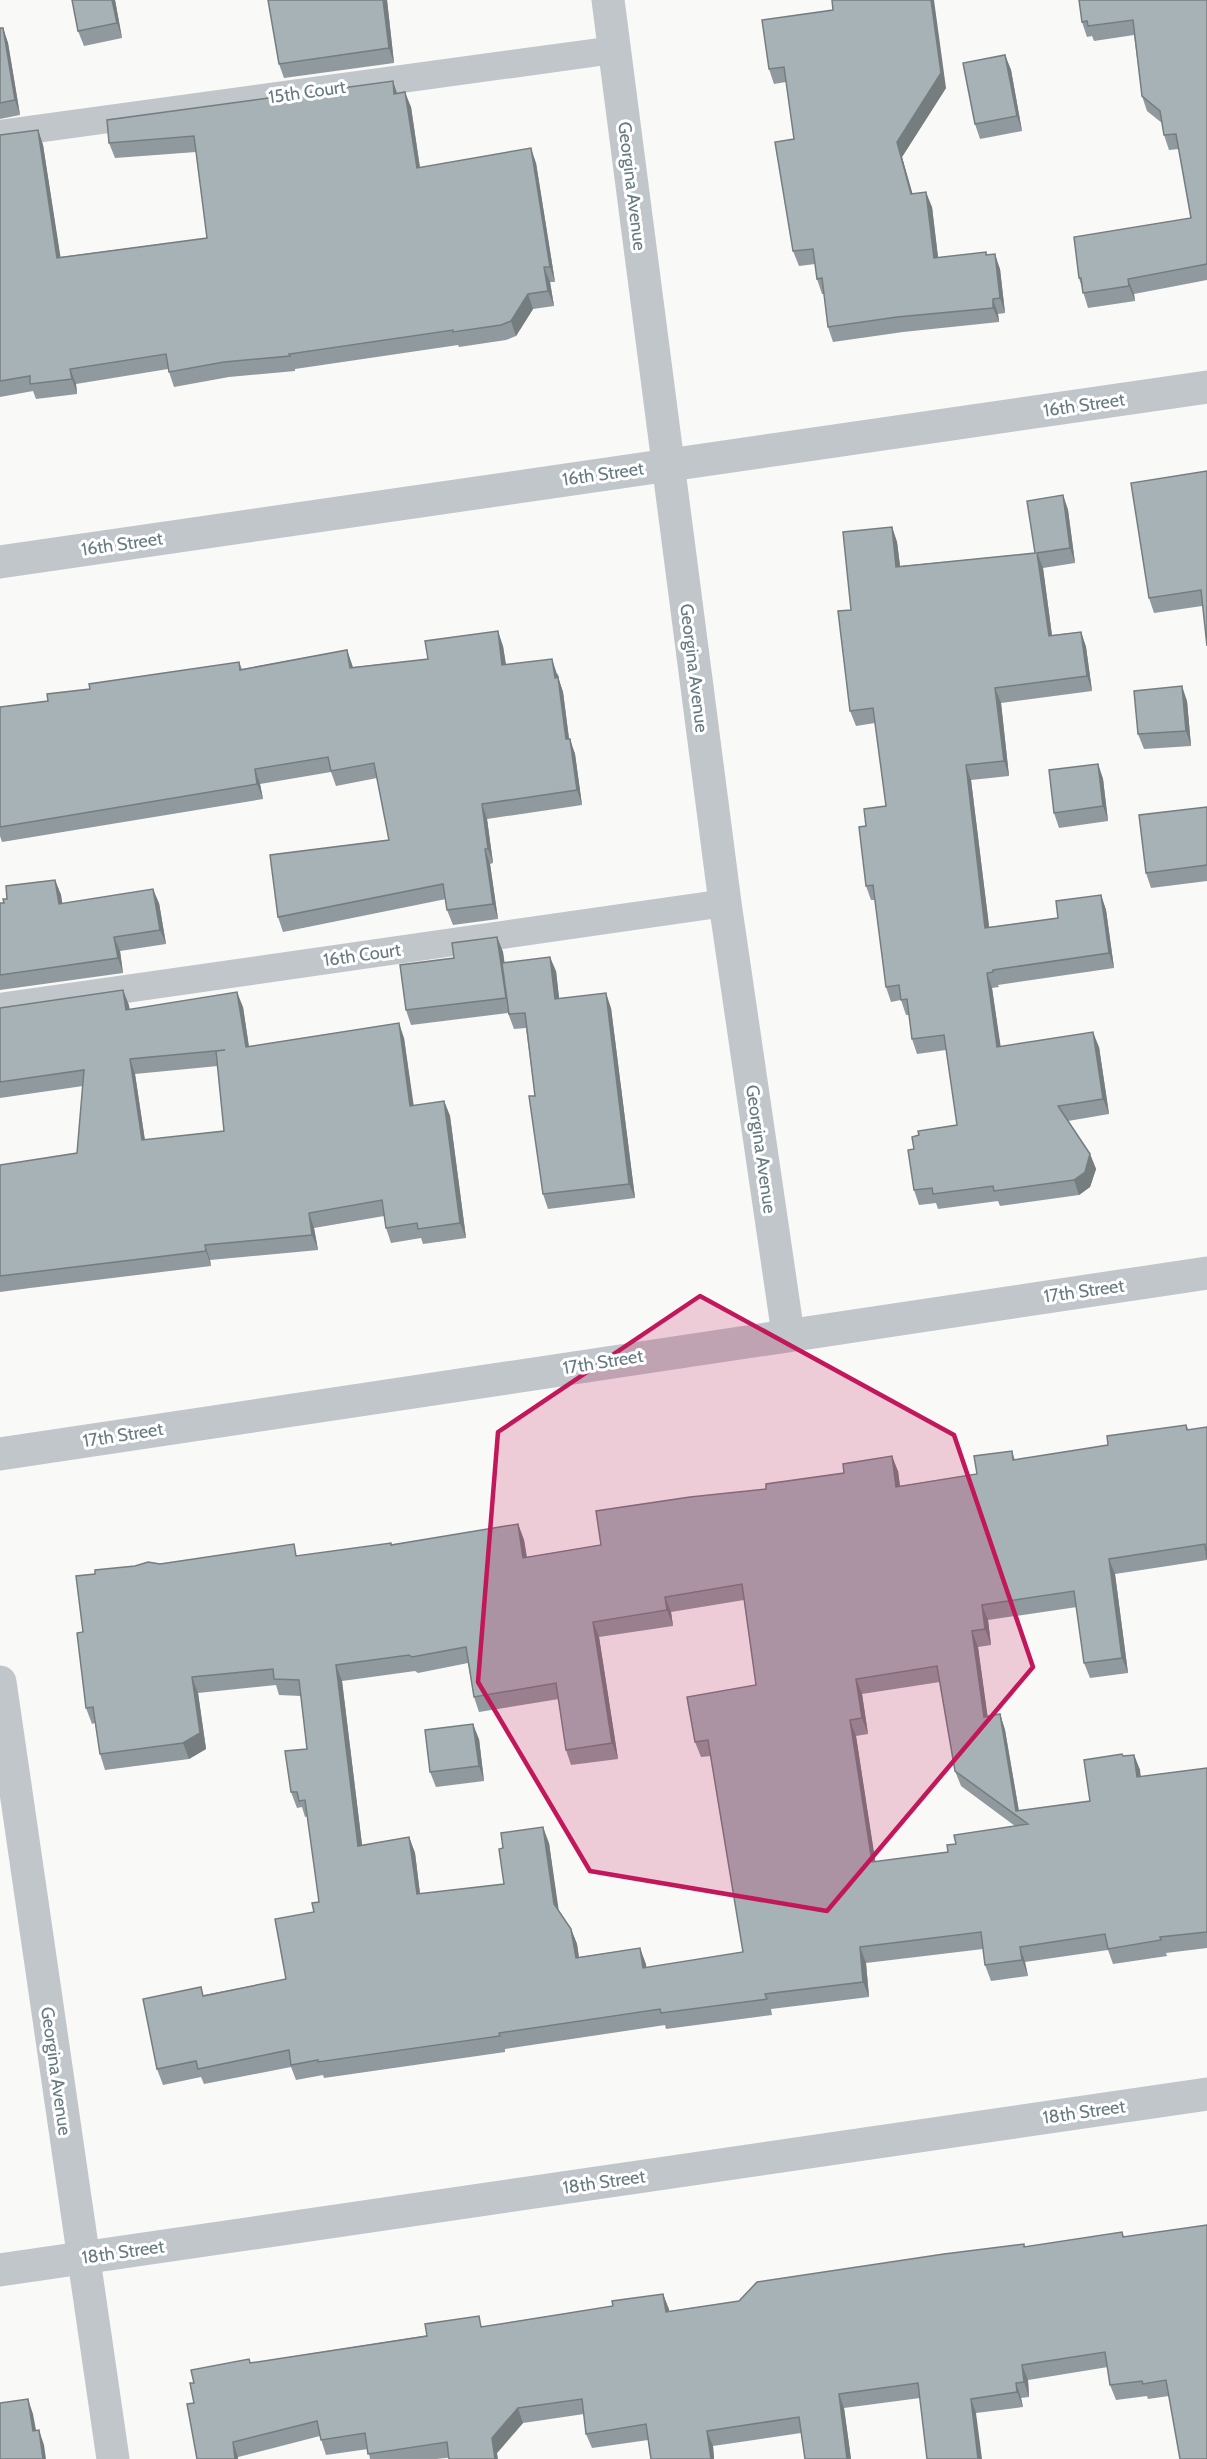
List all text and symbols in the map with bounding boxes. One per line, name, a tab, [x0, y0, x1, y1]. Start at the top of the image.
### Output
street label: 15th Court	[267, 76, 347, 108]
street label: Georgina Avenue	[613, 120, 651, 252]
street label: 16th Street	[1042, 388, 1126, 422]
street label: 16th Street	[561, 457, 645, 491]
street label: 16th Street	[80, 527, 164, 561]
street label: Georgina Avenue	[675, 602, 713, 734]
street label: 16th Court	[322, 939, 402, 971]
street label: Georgina Avenue	[741, 1083, 781, 1215]
street label: 17th Street	[1042, 1274, 1126, 1308]
street label: 17th Street	[561, 1345, 645, 1379]
street label: 17th Street	[81, 1418, 165, 1452]
street label: Georgina Avenue	[36, 2005, 76, 2137]
street label: 18th Street	[1041, 2095, 1127, 2129]
street label: 18th Street	[561, 2165, 647, 2199]
street label: 18th Street	[80, 2235, 166, 2269]

